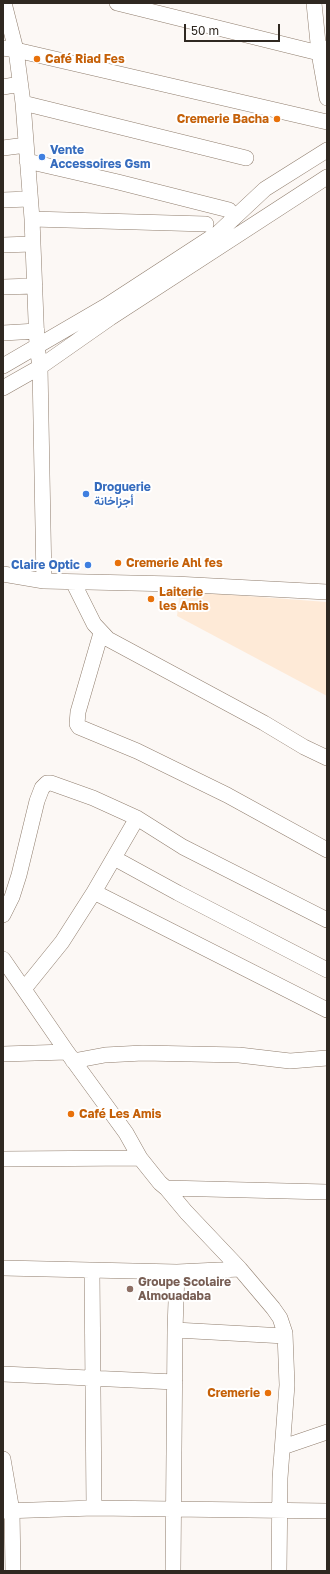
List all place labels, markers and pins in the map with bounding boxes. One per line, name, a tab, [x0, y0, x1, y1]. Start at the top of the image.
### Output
place label: Café Riad Fes	[45, 52, 125, 66]
marker: Café Riad Fes	[32, 54, 42, 64]
place label: Cremerie Bacha	[177, 112, 269, 126]
marker: Cremerie Bacha	[272, 114, 282, 124]
place label: Vente Accessoires Gsm	[50, 143, 151, 171]
marker: Vente Accessoires Gsm	[37, 152, 47, 162]
place label: Droguerie أجزاخانة	[94, 480, 151, 508]
marker: Droguerie أجزاخانة	[81, 489, 91, 499]
place label: Cremerie Ahl fes	[126, 556, 223, 570]
place label: Claire Optic	[11, 558, 80, 572]
marker: Cremerie Ahl fes	[113, 558, 123, 568]
marker: Claire Optic	[83, 560, 93, 570]
place label: Laiterie les Amis	[159, 585, 209, 613]
marker: Laiterie les Amis	[146, 594, 156, 604]
place label: Café Les Amis	[79, 1107, 162, 1121]
marker: Café Les Amis	[66, 1109, 76, 1119]
place label: Groupe Scolaire Almouadaba	[138, 1275, 231, 1303]
marker: Groupe Scolaire Almouadaba	[125, 1284, 135, 1294]
place label: Cremerie	[207, 1386, 260, 1400]
marker: Cremerie	[263, 1388, 273, 1398]

